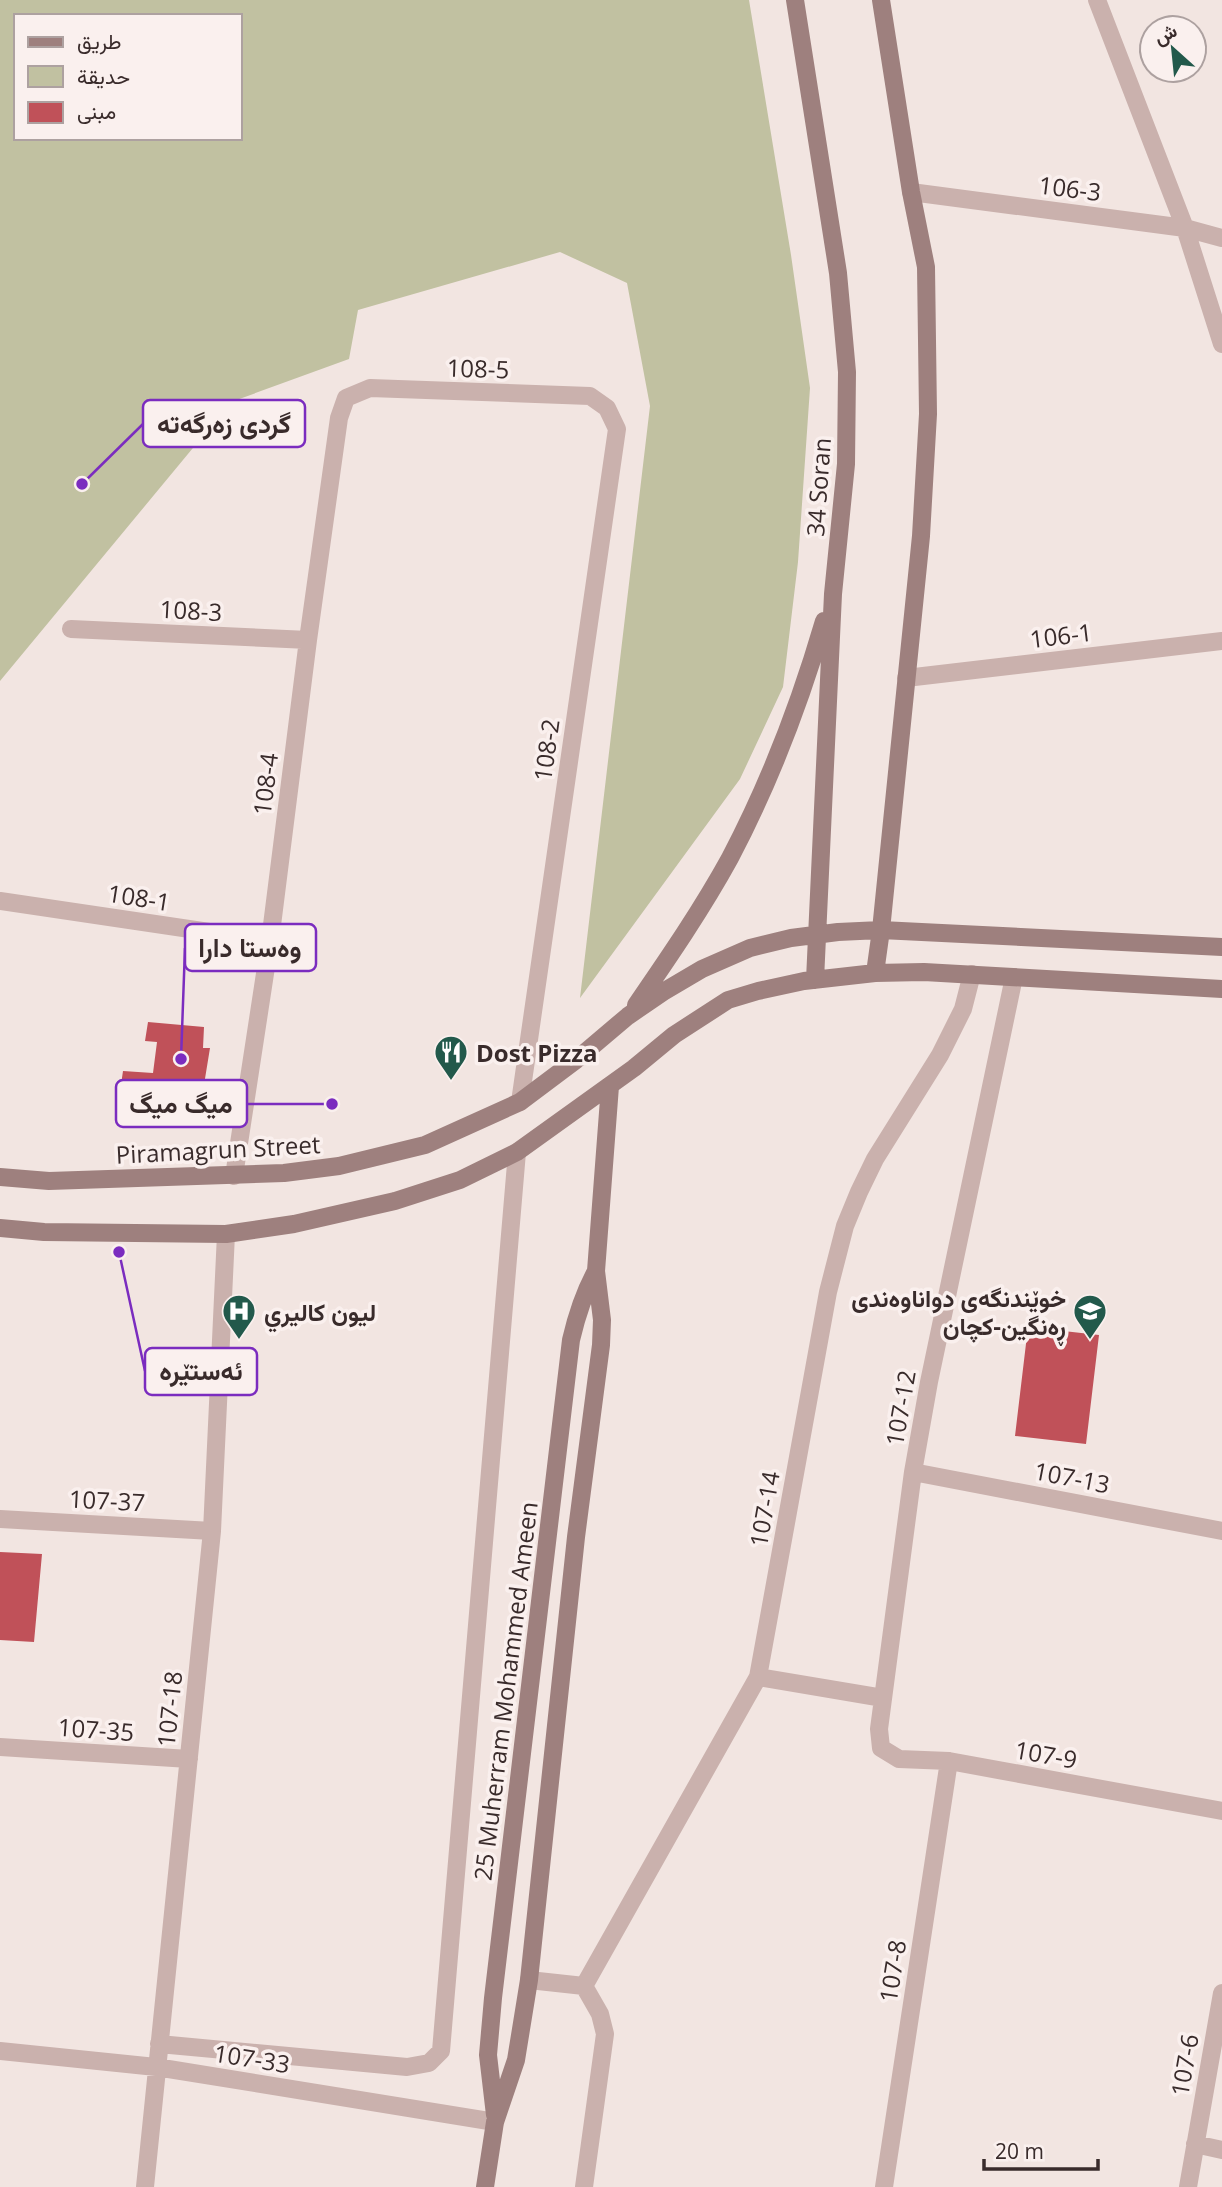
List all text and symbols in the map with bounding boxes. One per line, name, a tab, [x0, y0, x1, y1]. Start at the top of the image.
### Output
legend	[14, 14, 242, 140]
north arrow	[1138, 14, 1208, 84]
text: ش	[1149, 17, 1182, 51]
text: طريق	[77, 27, 122, 55]
text: حديقة	[77, 62, 130, 90]
text: مبنى	[77, 97, 116, 125]
street label: 106-3	[1037, 168, 1103, 208]
street label: 108-5	[446, 350, 510, 386]
callout: گردی زەرگەتە	[143, 400, 305, 447]
text: گردی زەرگەتە	[157, 405, 291, 441]
street label: 34 Soran	[798, 436, 838, 538]
street label: 108-3	[159, 592, 223, 628]
street label: 106-1	[1028, 615, 1094, 655]
street label: 108-2	[525, 717, 567, 783]
street label: 108-4	[245, 751, 285, 817]
street label: 108-1	[105, 876, 173, 918]
callout: وەستا دارا	[185, 924, 316, 971]
text: وەستا دارا	[198, 929, 302, 965]
restaurant icon: Dost Pizza	[432, 1033, 470, 1082]
place label: Dost Pizza	[476, 1036, 598, 1069]
callout: میگ میگ	[116, 1080, 247, 1127]
text: میگ میگ	[129, 1085, 233, 1121]
street label: Piramagrun Street	[115, 1127, 321, 1171]
place label: خوێندنگەی دواناوەندی ڕەنگین-کچان	[851, 1281, 1066, 1346]
hospital icon: ليون كاليري	[220, 1292, 258, 1341]
school or university icon: خوێندنگەی دواناوەندی ڕەنگین-کچان	[1071, 1292, 1109, 1341]
place label: ليون كاليري	[264, 1295, 376, 1333]
callout: ئەستێرە	[145, 1348, 257, 1395]
text: ئەستێرە	[159, 1352, 243, 1388]
street label: 107-12	[877, 1368, 923, 1448]
street label: 107-13	[1031, 1454, 1113, 1500]
street label: 107-14	[741, 1468, 787, 1549]
street label: 107-37	[68, 1482, 146, 1518]
street label: 25 Muherram Mohammed Ameen	[465, 1500, 545, 1882]
street label: 107-18	[149, 1669, 189, 1749]
street label: 107-35	[57, 1710, 135, 1748]
street label: 107-9	[1012, 1732, 1080, 1776]
street label: 107-8	[871, 1937, 913, 2005]
street label: 107-6	[1162, 2031, 1206, 2099]
street label: 107-33	[212, 2036, 292, 2080]
scale bar	[984, 2128, 1098, 2172]
text: 20 m	[995, 2137, 1044, 2165]

